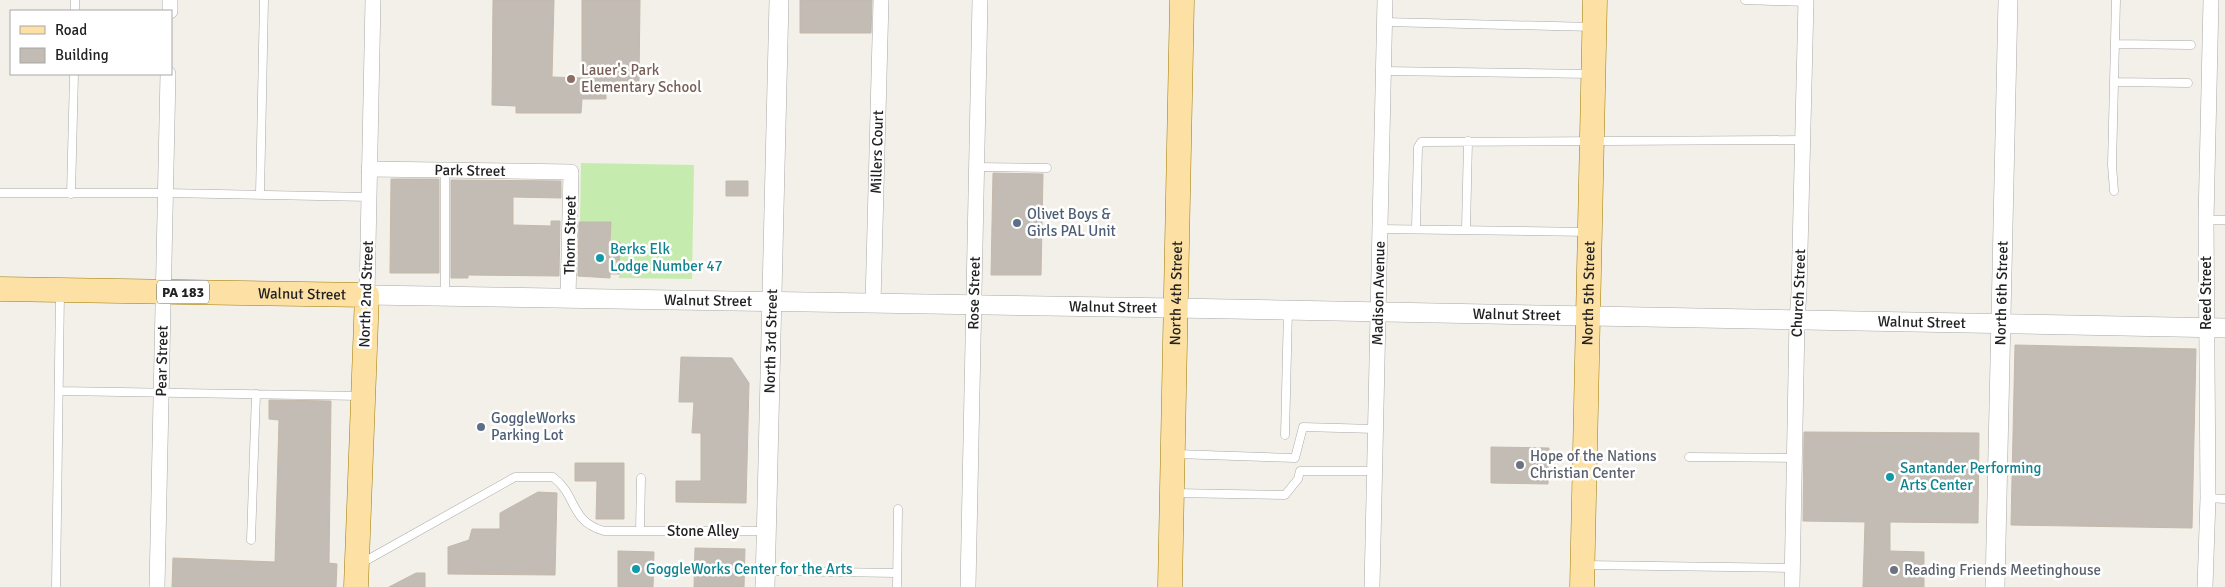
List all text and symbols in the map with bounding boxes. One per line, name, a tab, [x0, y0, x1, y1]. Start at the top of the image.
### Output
legend	[10, 10, 172, 75]
text: Road	[55, 21, 87, 39]
text: Building	[55, 46, 109, 64]
place label: Lauer's Park Elementary School	[581, 61, 702, 96]
marker: Lauer's Park Elementary School	[565, 73, 577, 85]
street label: Millers Court	[867, 110, 887, 194]
street label: Park Street	[434, 161, 506, 180]
street label: Thorn Street	[560, 195, 580, 275]
place label: Olivet Boys & Girls PAL Unit	[1027, 205, 1116, 240]
marker: Olivet Boys & Girls PAL Unit	[1011, 217, 1023, 229]
street label: North 2nd Street	[355, 240, 377, 348]
place label: Berks Elk Lodge Number 47	[610, 240, 723, 275]
street label: North 4th Street	[1166, 241, 1186, 346]
street label: Madison Avenue	[1368, 241, 1389, 346]
street label: North 5th Street	[1578, 241, 1599, 346]
street label: North 6th Street	[1991, 241, 2012, 346]
street label: Church Street	[1788, 249, 1809, 337]
marker: Berks Elk Lodge Number 47	[594, 252, 606, 264]
street label: Rose Street	[964, 256, 984, 330]
street label: Reed Street	[2197, 256, 2215, 330]
road number: PA 183	[157, 280, 209, 304]
street label: Walnut Street	[258, 284, 346, 304]
street label: North 3rd Street	[761, 289, 781, 394]
street label: Walnut Street	[664, 291, 752, 310]
street label: Walnut Street	[1069, 297, 1157, 317]
street label: Walnut Street	[1473, 305, 1561, 324]
street label: Walnut Street	[1877, 312, 1966, 332]
street label: Pear Street	[152, 325, 172, 397]
place label: GoggleWorks Parking Lot	[491, 409, 576, 444]
marker: GoggleWorks Parking Lot	[475, 421, 487, 433]
place label: Hope of the Nations Christian Center	[1530, 447, 1657, 482]
marker: Hope of the Nations Christian Center	[1514, 459, 1526, 471]
place label: Santander Performing Arts Center	[1900, 459, 2041, 494]
marker: Santander Performing Arts Center	[1884, 471, 1896, 483]
street label: Stone Alley	[667, 522, 739, 540]
place label: GoggleWorks Center for the Arts	[646, 560, 853, 578]
place label: Reading Friends Meetinghouse	[1904, 561, 2101, 579]
marker: GoggleWorks Center for the Arts	[630, 563, 642, 575]
marker: Reading Friends Meetinghouse	[1888, 564, 1900, 576]

